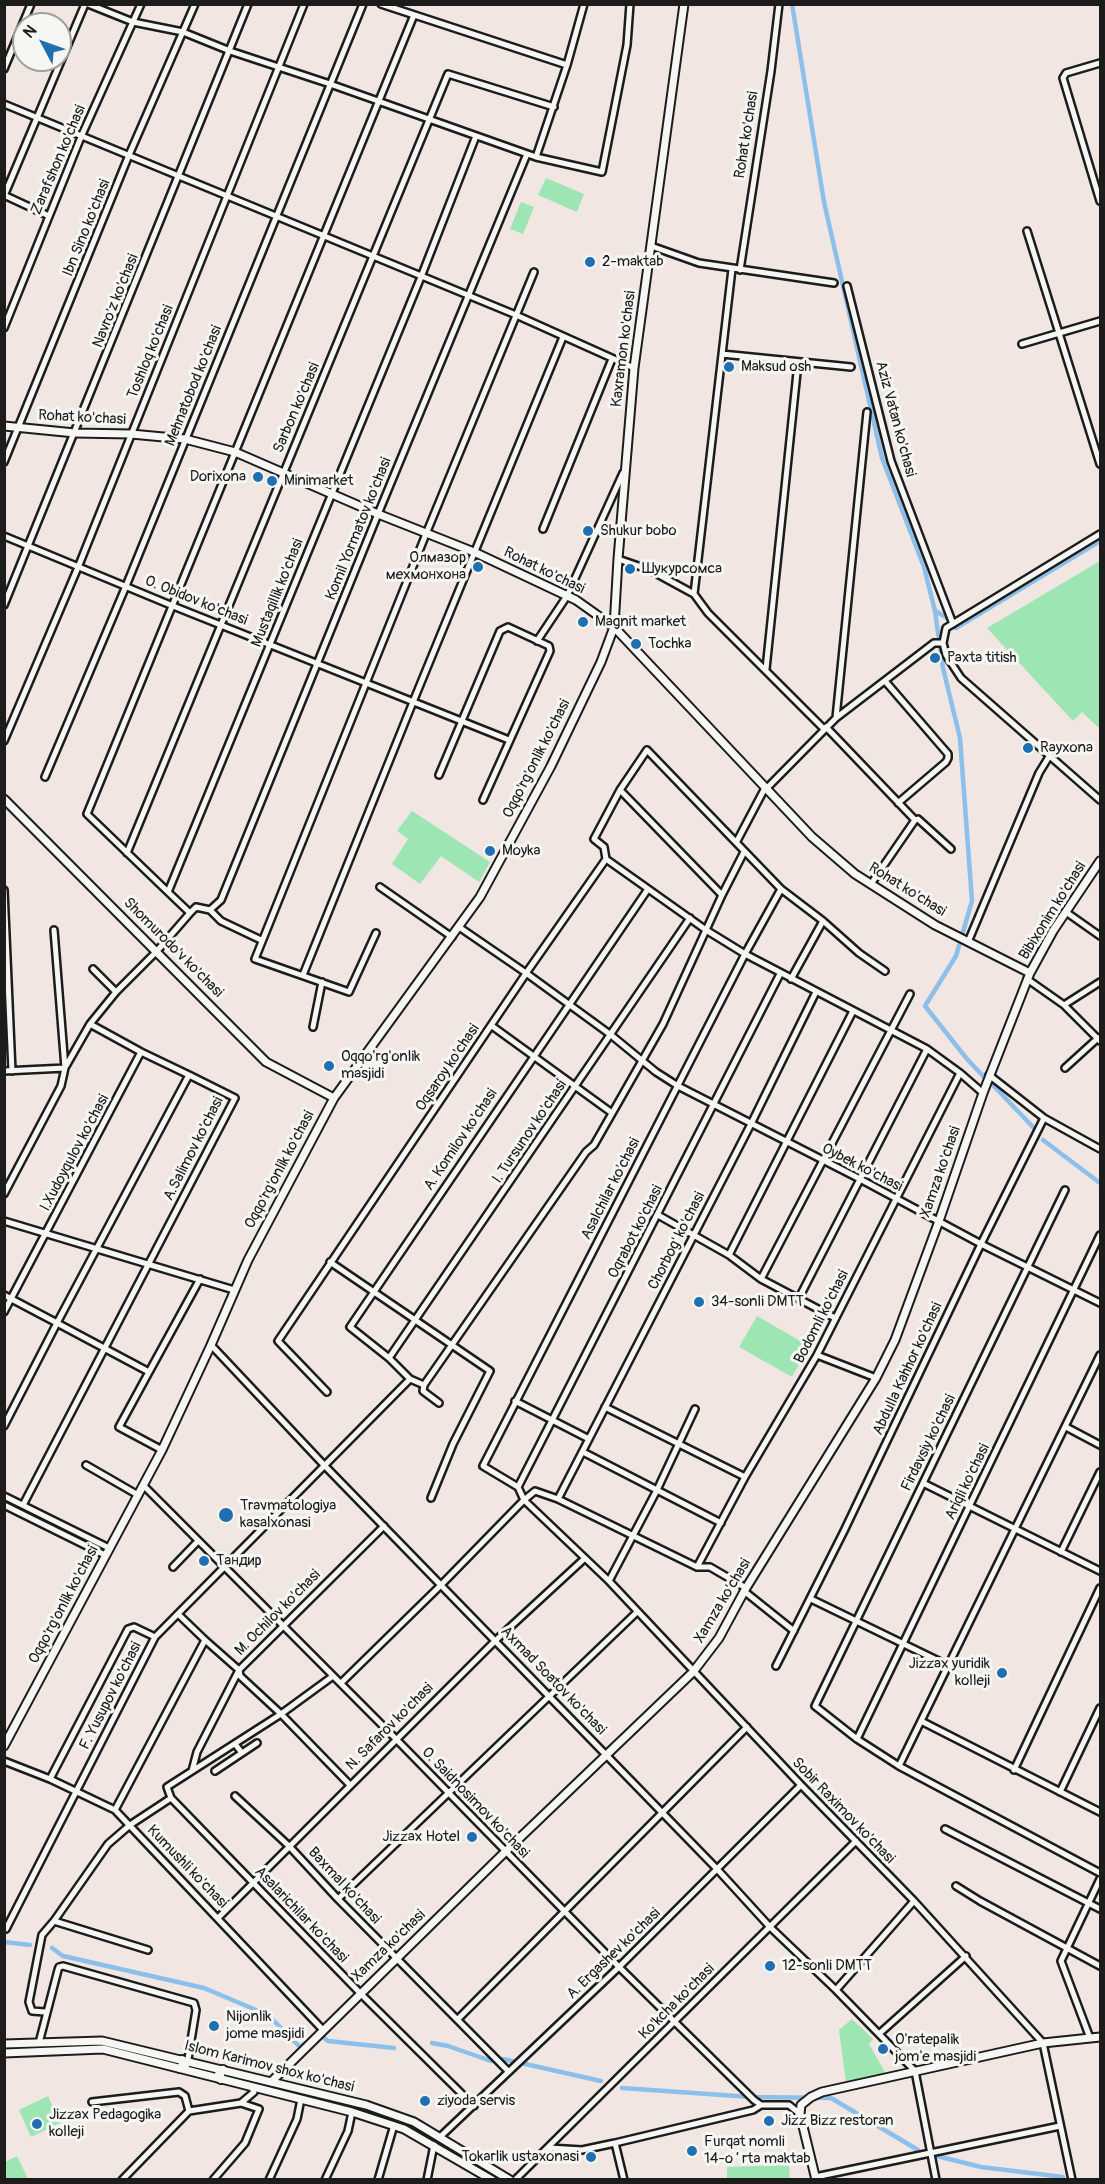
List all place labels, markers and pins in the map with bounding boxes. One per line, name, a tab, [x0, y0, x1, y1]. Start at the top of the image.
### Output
place label: 2-maktab	[602, 253, 664, 271]
marker: 2-maktab	[583, 255, 597, 269]
place label: Maksud osh	[741, 358, 811, 376]
marker: Maksud osh	[722, 360, 736, 374]
place label: Dorixona	[190, 468, 246, 486]
marker: Dorixona	[251, 470, 265, 484]
place label: Minimarket	[284, 472, 353, 490]
marker: Minimarket	[265, 474, 279, 488]
place label: Shukur bobo	[600, 522, 677, 540]
marker: Shukur bobo	[581, 524, 595, 538]
place label: Олмазор мехмонхона	[386, 549, 466, 584]
marker: Олмазор мехмонхона	[471, 560, 485, 574]
place label: Шукурсомса	[642, 560, 722, 578]
marker: Шукурсомса	[623, 562, 637, 576]
place label: Magnit market	[595, 613, 686, 631]
marker: Magnit market	[576, 615, 590, 629]
place label: Tochka	[648, 635, 692, 653]
marker: Tochka	[629, 637, 643, 651]
place label: Paxta titish	[947, 649, 1017, 667]
marker: Paxta titish	[928, 651, 942, 665]
place label: Rayxona	[1040, 739, 1093, 757]
marker: Rayxona	[1021, 741, 1035, 755]
place label: Moyka	[502, 842, 540, 860]
marker: Moyka	[483, 844, 497, 858]
place label: Oqqo'rg'onlik masjidi	[341, 1048, 420, 1083]
marker: Oqqo'rg'onlik masjidi	[322, 1059, 336, 1073]
place label: 34-sonli DMTT	[711, 1293, 804, 1311]
marker: 34-sonli DMTT	[692, 1295, 706, 1309]
place label: Travmatologiya kasalxonasi	[240, 1497, 336, 1532]
marker: Travmatologiya kasalxonasi	[217, 1506, 235, 1524]
place label: Тандир	[216, 1552, 262, 1570]
marker: Тандир	[197, 1554, 211, 1568]
place label: Jizzax yuridik kolleji	[909, 1655, 990, 1690]
marker: Jizzax yuridik kolleji	[995, 1666, 1009, 1680]
place label: Jizzax Hotel	[382, 1828, 460, 1846]
marker: Jizzax Hotel	[465, 1830, 479, 1844]
place label: 12-sonli DMTT	[782, 1957, 872, 1975]
marker: 12-sonli DMTT	[763, 1959, 777, 1973]
place label: Nijonlik jome masjidi	[226, 2008, 304, 2043]
marker: Nijonlik jome masjidi	[207, 2019, 221, 2033]
place label: O'ratepalik jom'e masjidi	[895, 2031, 976, 2066]
marker: O'ratepalik jom'e masjidi	[876, 2042, 890, 2056]
place label: ziyoda servis	[437, 2092, 515, 2110]
marker: ziyoda servis	[418, 2094, 432, 2108]
place label: Jizzax Pedagogika kolleji	[49, 2106, 161, 2141]
place label: Jizz Bizz restoran	[781, 2112, 893, 2130]
marker: Jizz Bizz restoran	[762, 2114, 776, 2128]
marker: Jizzax Pedagogika kolleji	[30, 2117, 44, 2131]
place label: Furqat nomli 14-oʻrta maktab	[704, 2133, 811, 2168]
marker: Furqat nomli 14-oʻrta maktab	[685, 2144, 699, 2158]
place label: Tokarlik ustaxonasi	[461, 2148, 579, 2166]
marker: Tokarlik ustaxonasi	[584, 2150, 598, 2164]

